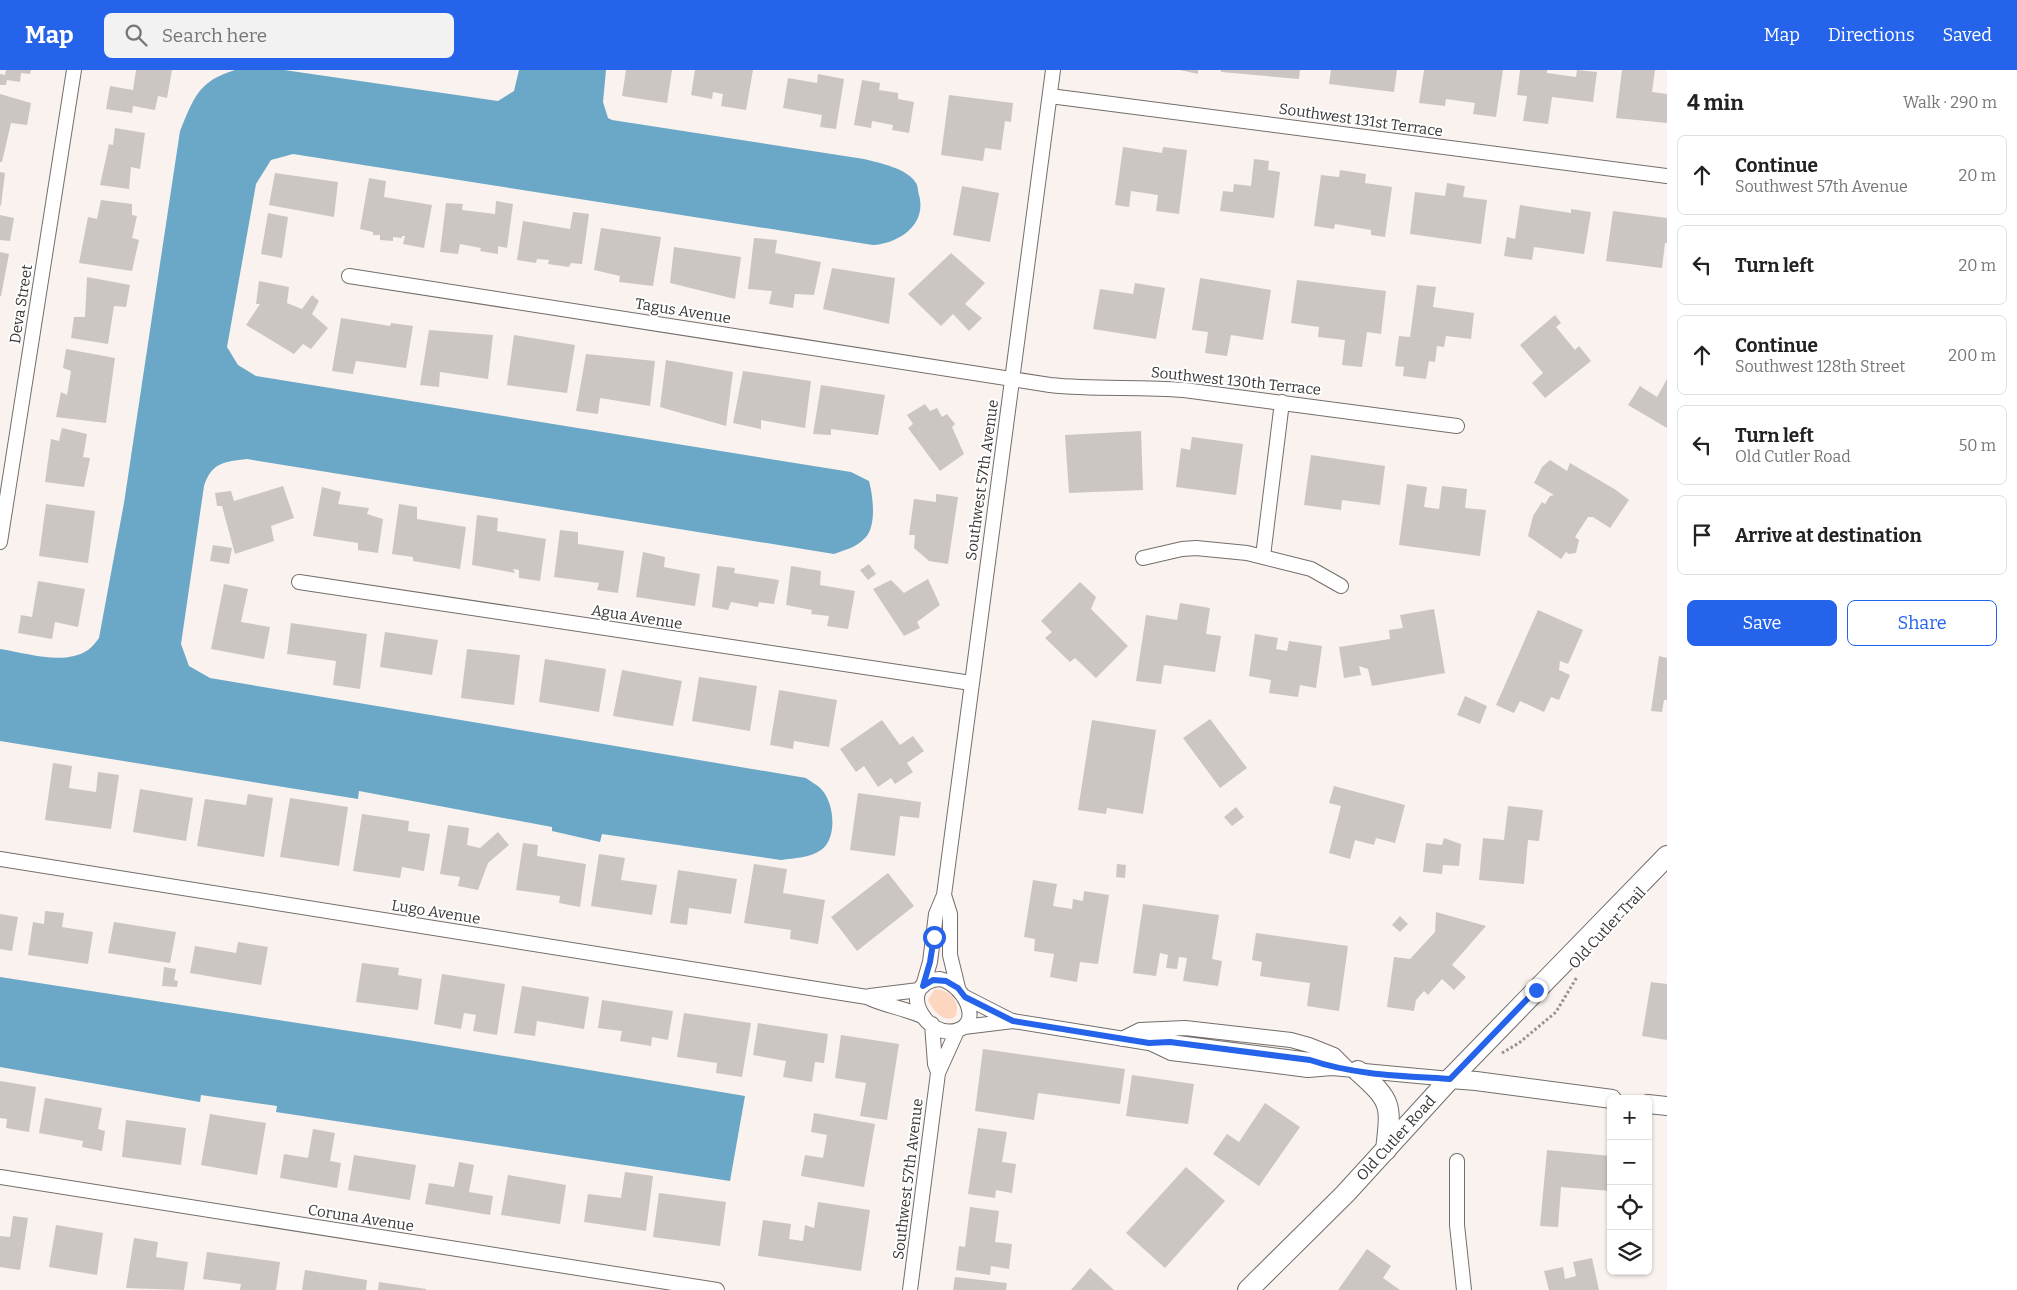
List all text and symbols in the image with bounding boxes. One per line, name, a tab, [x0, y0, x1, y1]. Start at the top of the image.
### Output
search box	[104, 13, 454, 58]
text: Map	[25, 21, 74, 49]
icon: search	[122, 21, 150, 49]
text: Search here	[162, 24, 267, 47]
text: Map	[1764, 24, 1800, 46]
text: Directions	[1828, 24, 1915, 46]
text: Saved	[1943, 24, 1992, 46]
text: 4 min	[1687, 90, 1744, 116]
text: Walk · 290 m	[1903, 93, 1997, 112]
street label: Southwest 131st Terrace	[1278, 100, 1444, 140]
text: Continue	[1735, 154, 1818, 177]
icon: ahead	[1688, 161, 1716, 189]
text: 20 m	[1959, 166, 1996, 185]
text: Southwest 57th Avenue	[1735, 177, 1908, 196]
icon: left	[1688, 251, 1716, 279]
text: Turn left	[1735, 254, 1814, 277]
text: 20 m	[1959, 256, 1996, 275]
street label: Deva Street	[6, 263, 36, 345]
street label: Tagus Avenue	[634, 295, 732, 327]
text: Continue	[1735, 334, 1818, 357]
icon: ahead	[1688, 341, 1716, 369]
text: 200 m	[1948, 346, 1996, 365]
text: Southwest 128th Street	[1735, 357, 1905, 376]
street label: Southwest 130th Terrace	[1150, 363, 1322, 399]
street label: Southwest 57th Avenue	[962, 398, 1002, 562]
text: Turn left	[1735, 424, 1814, 447]
icon: left	[1688, 431, 1716, 459]
text: 50 m	[1959, 436, 1996, 455]
text: Old Cutler Road	[1735, 447, 1851, 466]
icon: arrive	[1688, 521, 1716, 549]
text: Arrive at destination	[1735, 524, 1922, 547]
button: Save	[1687, 600, 1837, 646]
button: Share	[1847, 600, 1997, 646]
street label: Agua Avenue	[590, 601, 684, 633]
street label: Old Cutler Trail	[1565, 884, 1649, 972]
street label: Lugo Avenue	[390, 896, 482, 928]
route start	[923, 926, 946, 949]
route end	[1525, 979, 1548, 1002]
street label: Old Cutler Road	[1353, 1092, 1439, 1184]
map controls	[1607, 1095, 1652, 1275]
button: +	[1607, 1095, 1652, 1140]
street label: Southwest 57th Avenue	[889, 1097, 927, 1261]
button: −	[1607, 1140, 1652, 1185]
button: locate	[1607, 1185, 1652, 1230]
street label: Coruna Avenue	[307, 1201, 415, 1235]
button: layers	[1607, 1230, 1652, 1275]

